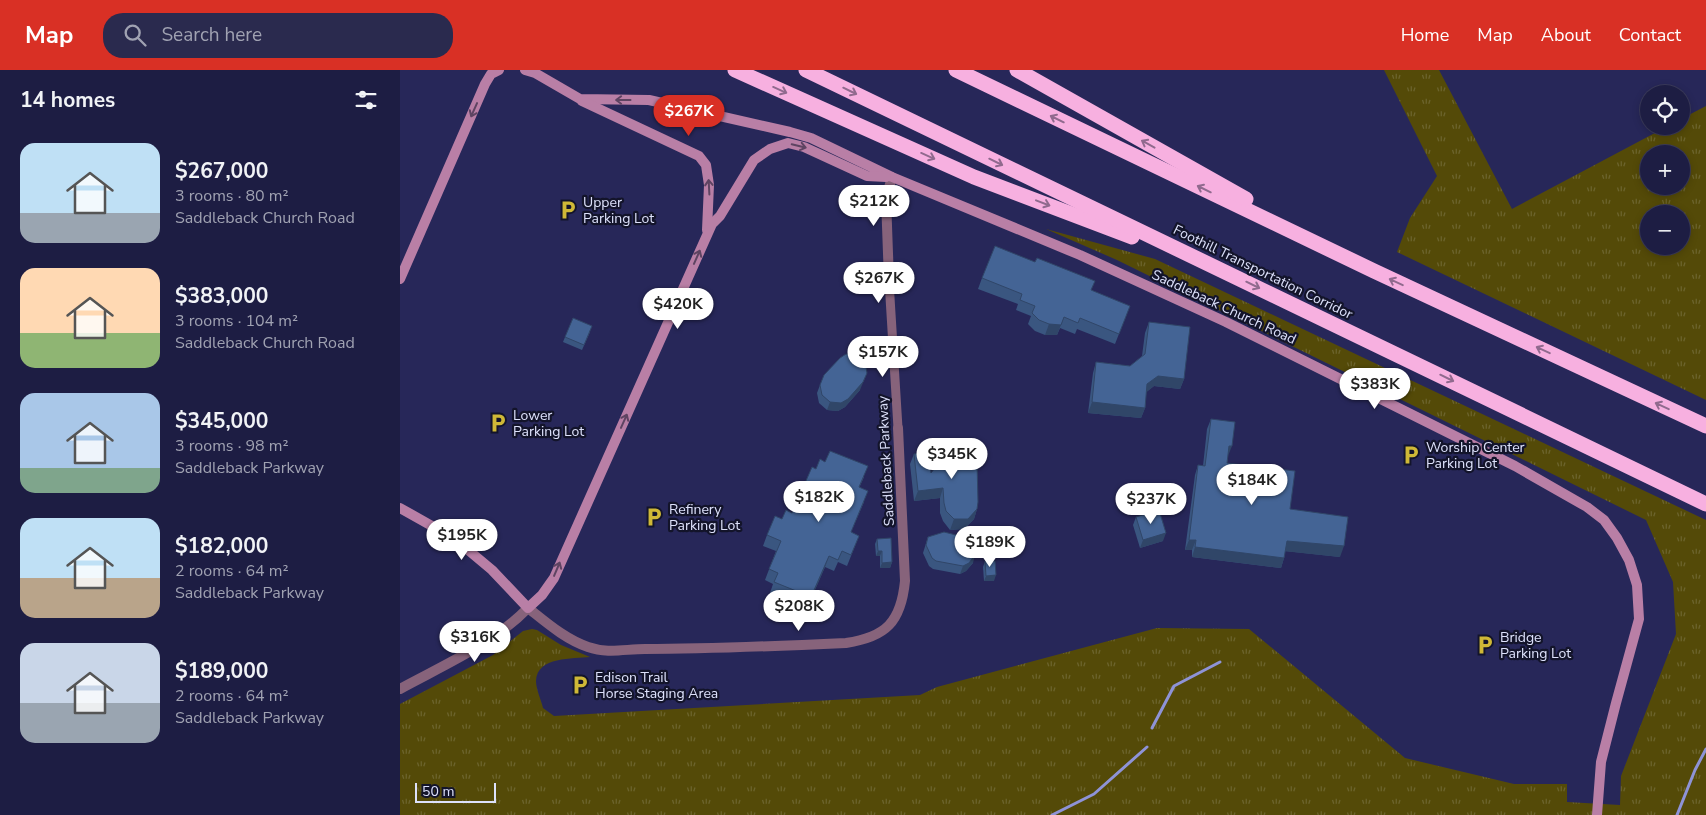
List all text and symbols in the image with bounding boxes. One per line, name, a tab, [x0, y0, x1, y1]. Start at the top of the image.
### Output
search box	[103, 13, 453, 58]
text: Map	[25, 19, 73, 51]
icon: search	[121, 21, 149, 49]
text: Search here	[161, 22, 262, 48]
text: Home	[1401, 23, 1449, 47]
text: Map	[1477, 23, 1513, 47]
text: About	[1541, 23, 1591, 47]
text: Contact	[1619, 23, 1681, 47]
one-way arrow	[772, 85, 787, 95]
map controls	[1640, 85, 1690, 255]
button: locate	[1640, 85, 1690, 135]
text: 14 homes	[20, 86, 115, 114]
icon: filters	[352, 86, 380, 114]
one-way arrow	[842, 87, 857, 96]
pin: $267K	[654, 94, 724, 137]
one-way arrow	[615, 95, 631, 105]
text: $267K	[664, 100, 714, 122]
one-way arrow	[468, 102, 478, 117]
one-way arrow	[1050, 114, 1065, 123]
one-way arrow	[1142, 139, 1156, 149]
one-way arrow	[790, 142, 806, 151]
button: +	[1640, 145, 1690, 195]
one-way arrow	[920, 152, 935, 162]
text: $267,000	[175, 157, 268, 185]
one-way arrow	[988, 158, 1003, 167]
icon: home	[60, 163, 120, 223]
one-way arrow	[704, 179, 713, 195]
pin: $212K	[839, 184, 909, 227]
one-way arrow	[1197, 184, 1212, 194]
text: 3 rooms · 80 m²	[175, 185, 288, 207]
text: $212K	[849, 190, 899, 212]
place label: Upper Parking Lot	[583, 193, 654, 228]
parking icon: Upper Parking Lot	[557, 199, 579, 221]
one-way arrow	[1035, 199, 1050, 208]
button: −	[1640, 205, 1690, 255]
text: Saddleback Church Road	[175, 207, 355, 229]
street label: Foothill Transportation Corridor	[1170, 220, 1356, 324]
one-way arrow	[693, 250, 703, 265]
pin: $267K	[844, 262, 914, 304]
street label: Saddleback Church Road	[1149, 265, 1299, 349]
text: $267K	[854, 267, 904, 289]
one-way arrow	[1389, 276, 1404, 286]
one-way arrow	[1245, 281, 1260, 291]
text: $383,000	[175, 282, 268, 310]
icon: home	[60, 288, 120, 348]
pin: $420K	[643, 288, 713, 330]
text: $420K	[653, 293, 703, 315]
text: 3 rooms · 104 m²	[175, 310, 298, 332]
text: Saddleback Church Road	[175, 332, 355, 354]
pin: $157K	[848, 336, 918, 378]
text: $157K	[858, 341, 908, 363]
one-way arrow	[1536, 345, 1551, 354]
pin: $383K	[1340, 368, 1410, 410]
text: $383K	[1350, 373, 1400, 395]
one-way arrow	[1439, 374, 1454, 384]
street label: Saddleback Parkway	[873, 395, 899, 527]
one-way arrow	[1655, 400, 1670, 410]
place label: Lower Parking Lot	[513, 406, 584, 441]
text: $345,000	[175, 407, 268, 435]
parking icon: Lower Parking Lot	[487, 412, 509, 434]
icon: home	[60, 413, 120, 473]
one-way arrow	[619, 414, 629, 429]
text: 3 rooms · 98 m²	[175, 435, 288, 457]
pin: $345K	[917, 438, 987, 480]
place label: Worship Center Parking Lot	[1426, 438, 1525, 473]
text: $345K	[927, 443, 977, 465]
parking icon: Worship Center Parking Lot	[1400, 444, 1422, 466]
text: Saddleback Parkway	[175, 457, 324, 479]
pin: $184K	[1217, 464, 1287, 506]
text: $184K	[1227, 469, 1277, 491]
pin: $182K	[784, 480, 854, 523]
pin: $237K	[1116, 482, 1186, 525]
text: $182K	[794, 486, 844, 508]
text: $237K	[1126, 488, 1176, 510]
place label: Refinery Parking Lot	[669, 500, 740, 535]
parking icon: Refinery Parking Lot	[643, 506, 665, 528]
pin: $195K	[427, 518, 497, 561]
text: $195K	[437, 524, 487, 546]
pin: $189K	[955, 526, 1025, 568]
text: $189K	[965, 531, 1015, 553]
text: $182,000	[175, 532, 268, 560]
icon: home	[60, 538, 120, 598]
text: 2 rooms · 64 m²	[175, 560, 288, 582]
one-way arrow	[553, 562, 563, 577]
text: Saddleback Parkway	[175, 582, 324, 604]
pin: $208K	[764, 590, 834, 632]
text: $208K	[774, 595, 824, 617]
pin: $316K	[440, 620, 510, 663]
text: $316K	[450, 626, 500, 648]
place label: Bridge Parking Lot	[1500, 628, 1571, 663]
parking icon: Bridge Parking Lot	[1474, 634, 1496, 656]
text: $189,000	[175, 657, 268, 685]
icon: home	[60, 663, 120, 723]
place label: Edison Trail Horse Staging Area	[595, 668, 718, 703]
parking icon: Edison Trail Horse Staging Area	[569, 674, 591, 696]
text: 2 rooms · 64 m²	[175, 685, 288, 707]
text: Saddleback Parkway	[175, 707, 324, 729]
scale bar	[415, 780, 496, 803]
text: 50 m	[422, 782, 454, 801]

